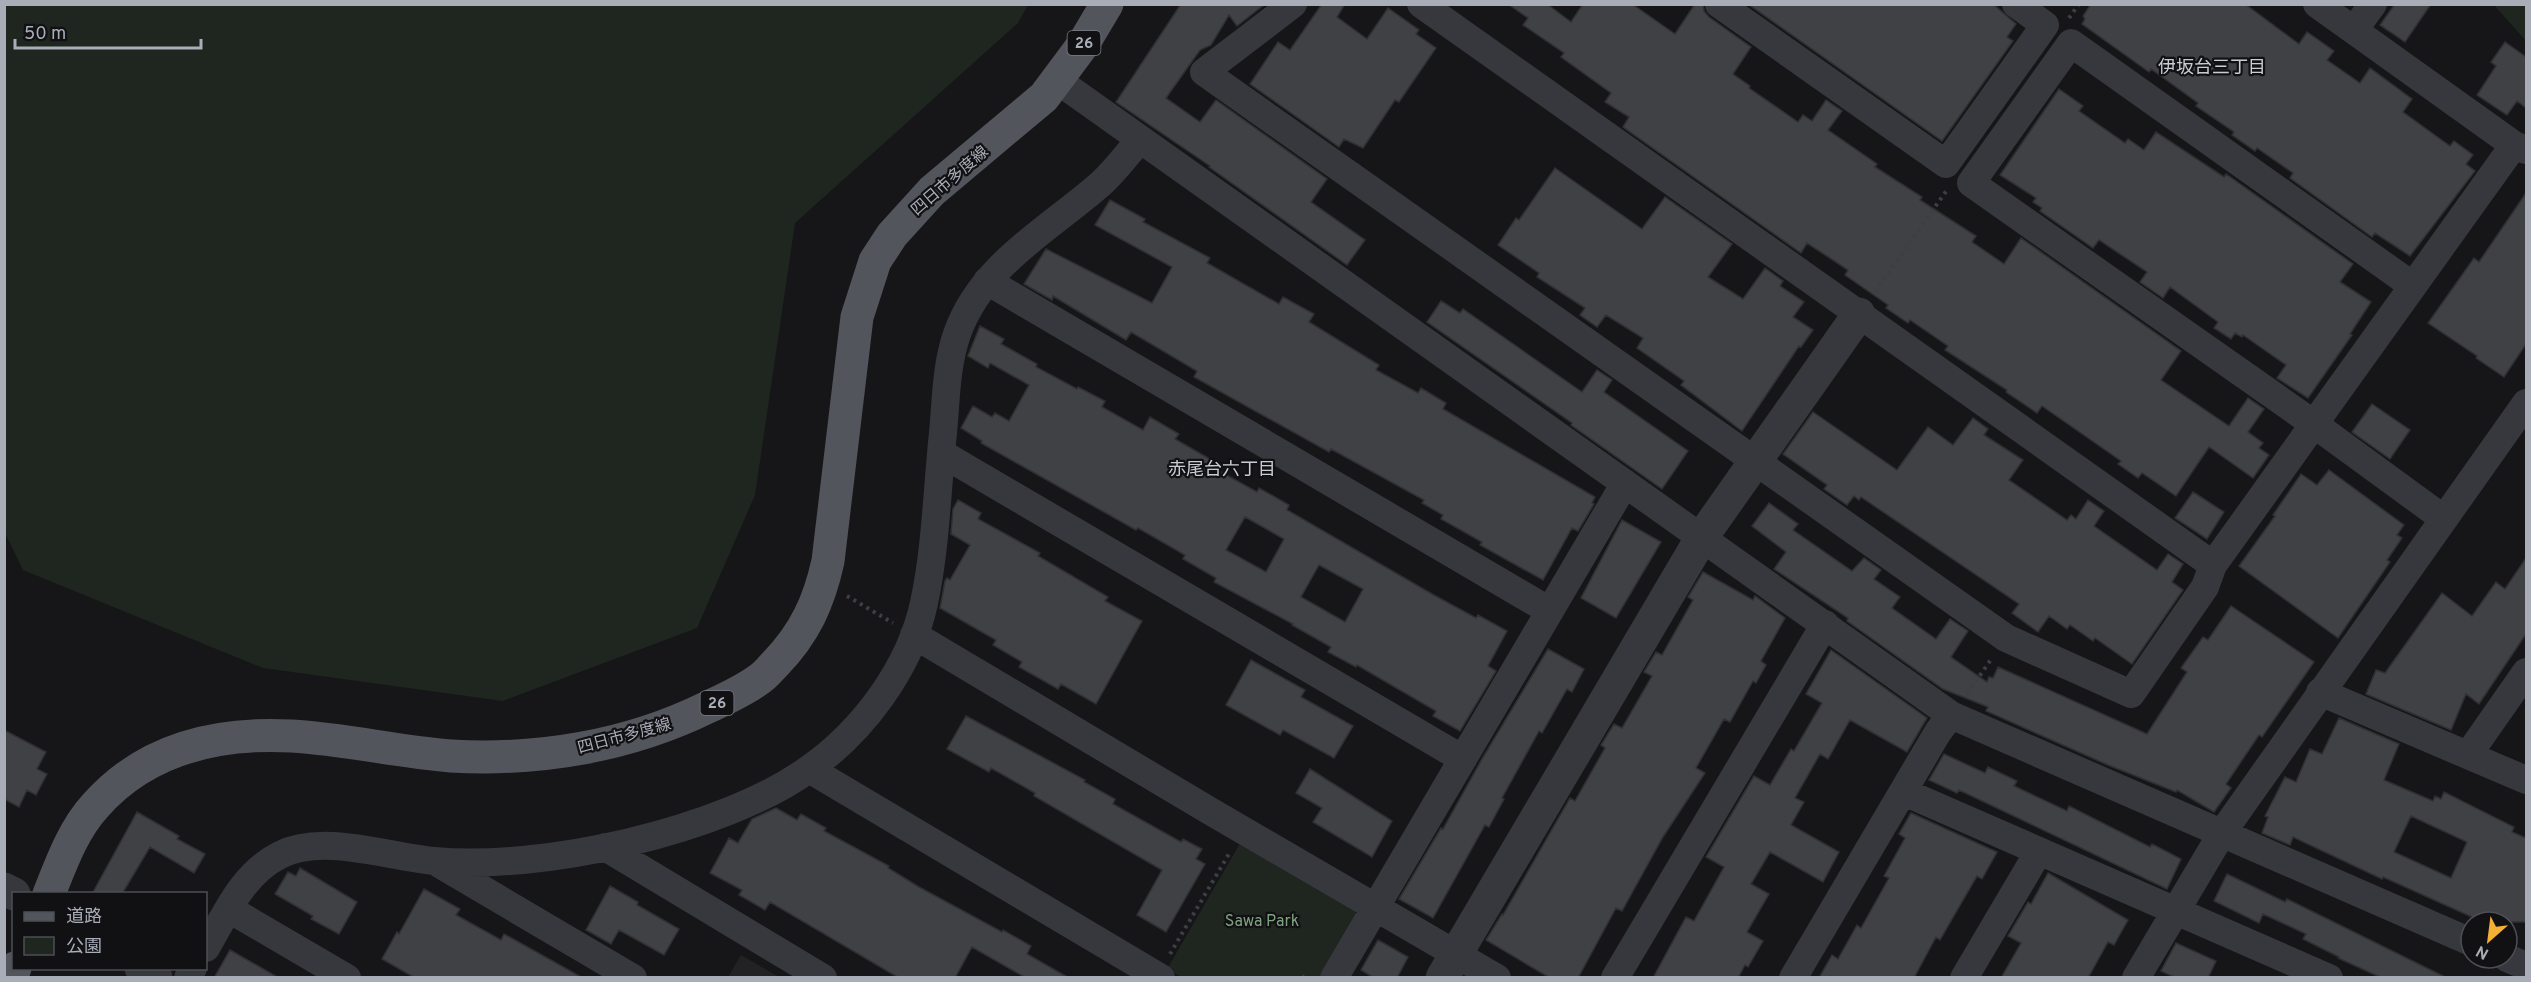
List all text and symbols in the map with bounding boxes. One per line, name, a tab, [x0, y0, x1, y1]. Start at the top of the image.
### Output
scale bar	[15, 12, 201, 50]
text: 50 m	[24, 23, 66, 46]
road number: 26	[1068, 31, 1100, 55]
district label: 伊坂台三丁目	[2158, 57, 2266, 80]
street label: 四日市多度線	[908, 142, 993, 221]
district label: 赤尾台六丁目	[1168, 459, 1276, 482]
road number: 26	[700, 691, 734, 715]
street label: 四日市多度線	[576, 715, 673, 759]
legend	[12, 892, 207, 970]
text: 道路	[66, 906, 102, 929]
north arrow	[2459, 910, 2519, 970]
park label: Sawa Park	[1225, 912, 1299, 932]
text: 公園	[66, 936, 102, 959]
text: N	[2473, 940, 2493, 963]

